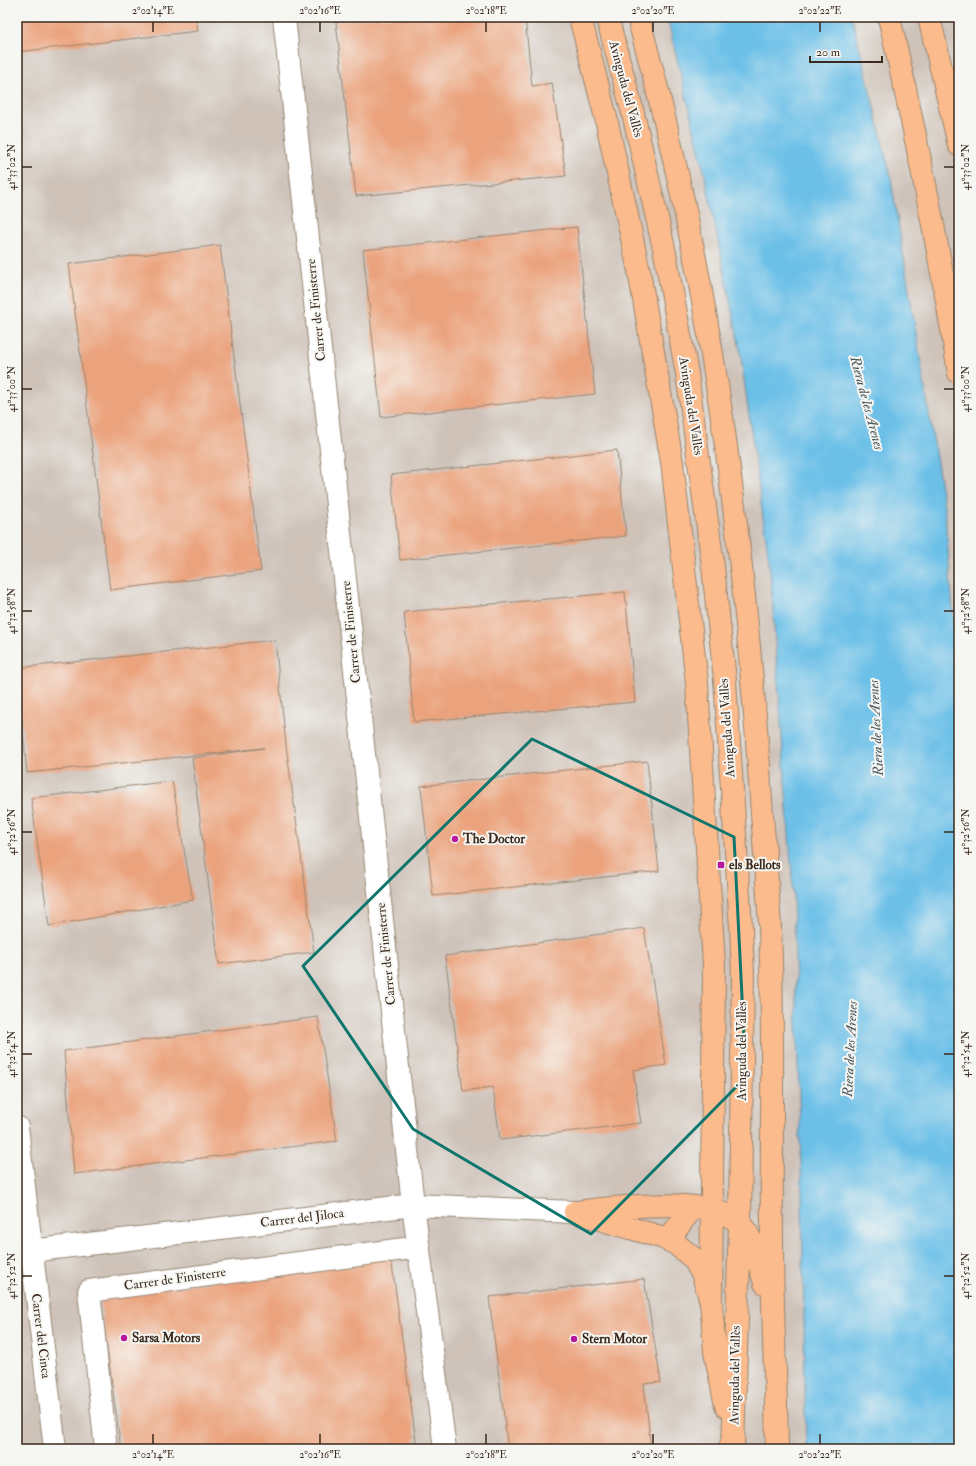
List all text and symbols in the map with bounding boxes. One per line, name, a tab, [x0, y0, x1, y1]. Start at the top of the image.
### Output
text: 2°02'14"E	[132, 5, 174, 17]
text: 2°02'16"E	[299, 5, 341, 17]
text: 2°02'18"E	[465, 5, 507, 17]
text: 2°02'20"E	[631, 5, 675, 17]
text: 2°02'22"E	[798, 5, 842, 17]
street label: Avinguda del Vallès	[605, 38, 647, 140]
scale bar	[810, 38, 882, 64]
text: 20 m	[816, 45, 841, 60]
text: 41°33'02"N	[6, 144, 18, 190]
text: 41°33'02"N	[960, 144, 972, 190]
street label: Carrer de Finisterre	[303, 257, 329, 362]
water label: Riera de les Arenes	[846, 353, 888, 453]
street label: Avinguda del Vallès	[675, 355, 707, 457]
text: 41°33'00"N	[6, 366, 18, 412]
text: 41°33'00"N	[960, 366, 972, 412]
street label: Carrer de Finisterre	[338, 579, 364, 684]
text: 41°32'58"N	[6, 588, 18, 634]
text: 41°32'58"N	[960, 588, 972, 634]
street label: Avinguda del Vallès	[716, 677, 739, 779]
water label: Riera de les Arenes	[865, 678, 887, 778]
text: 41°32'56"N	[6, 809, 18, 855]
text: 41°32'56"N	[960, 809, 972, 855]
place label: The Doctor	[462, 831, 526, 847]
marker: The Doctor	[450, 834, 460, 844]
place label: els Bellots	[729, 857, 781, 873]
marker: els Bellots	[716, 860, 726, 870]
street label: Carrer de Finisterre	[373, 901, 399, 1006]
water label: Riera de les Arenes	[839, 999, 861, 1099]
street label: Avinguda del Vallès	[734, 1001, 750, 1102]
text: 41°32'54"N	[6, 1031, 18, 1077]
text: 41°32'54"N	[960, 1031, 972, 1077]
street label: Carrer del Jiloca	[259, 1205, 345, 1231]
text: 41°32'52"N	[6, 1253, 18, 1299]
text: 41°32'52"N	[960, 1253, 972, 1299]
street label: Carrer de Finisterre	[123, 1264, 228, 1294]
street label: Carrer del Cinca	[28, 1293, 54, 1380]
street label: Avinguda del Vallès	[726, 1325, 744, 1426]
place label: Sarsa Motors	[132, 1330, 201, 1346]
place label: Stern Motor	[582, 1331, 648, 1347]
marker: Sarsa Motors	[119, 1333, 129, 1343]
marker: Stern Motor	[569, 1334, 579, 1344]
text: 2°02'14"E	[132, 1449, 174, 1461]
text: 2°02'16"E	[299, 1449, 341, 1461]
text: 2°02'18"E	[465, 1449, 507, 1461]
text: 2°02'20"E	[631, 1449, 675, 1461]
text: 2°02'22"E	[798, 1449, 842, 1461]

